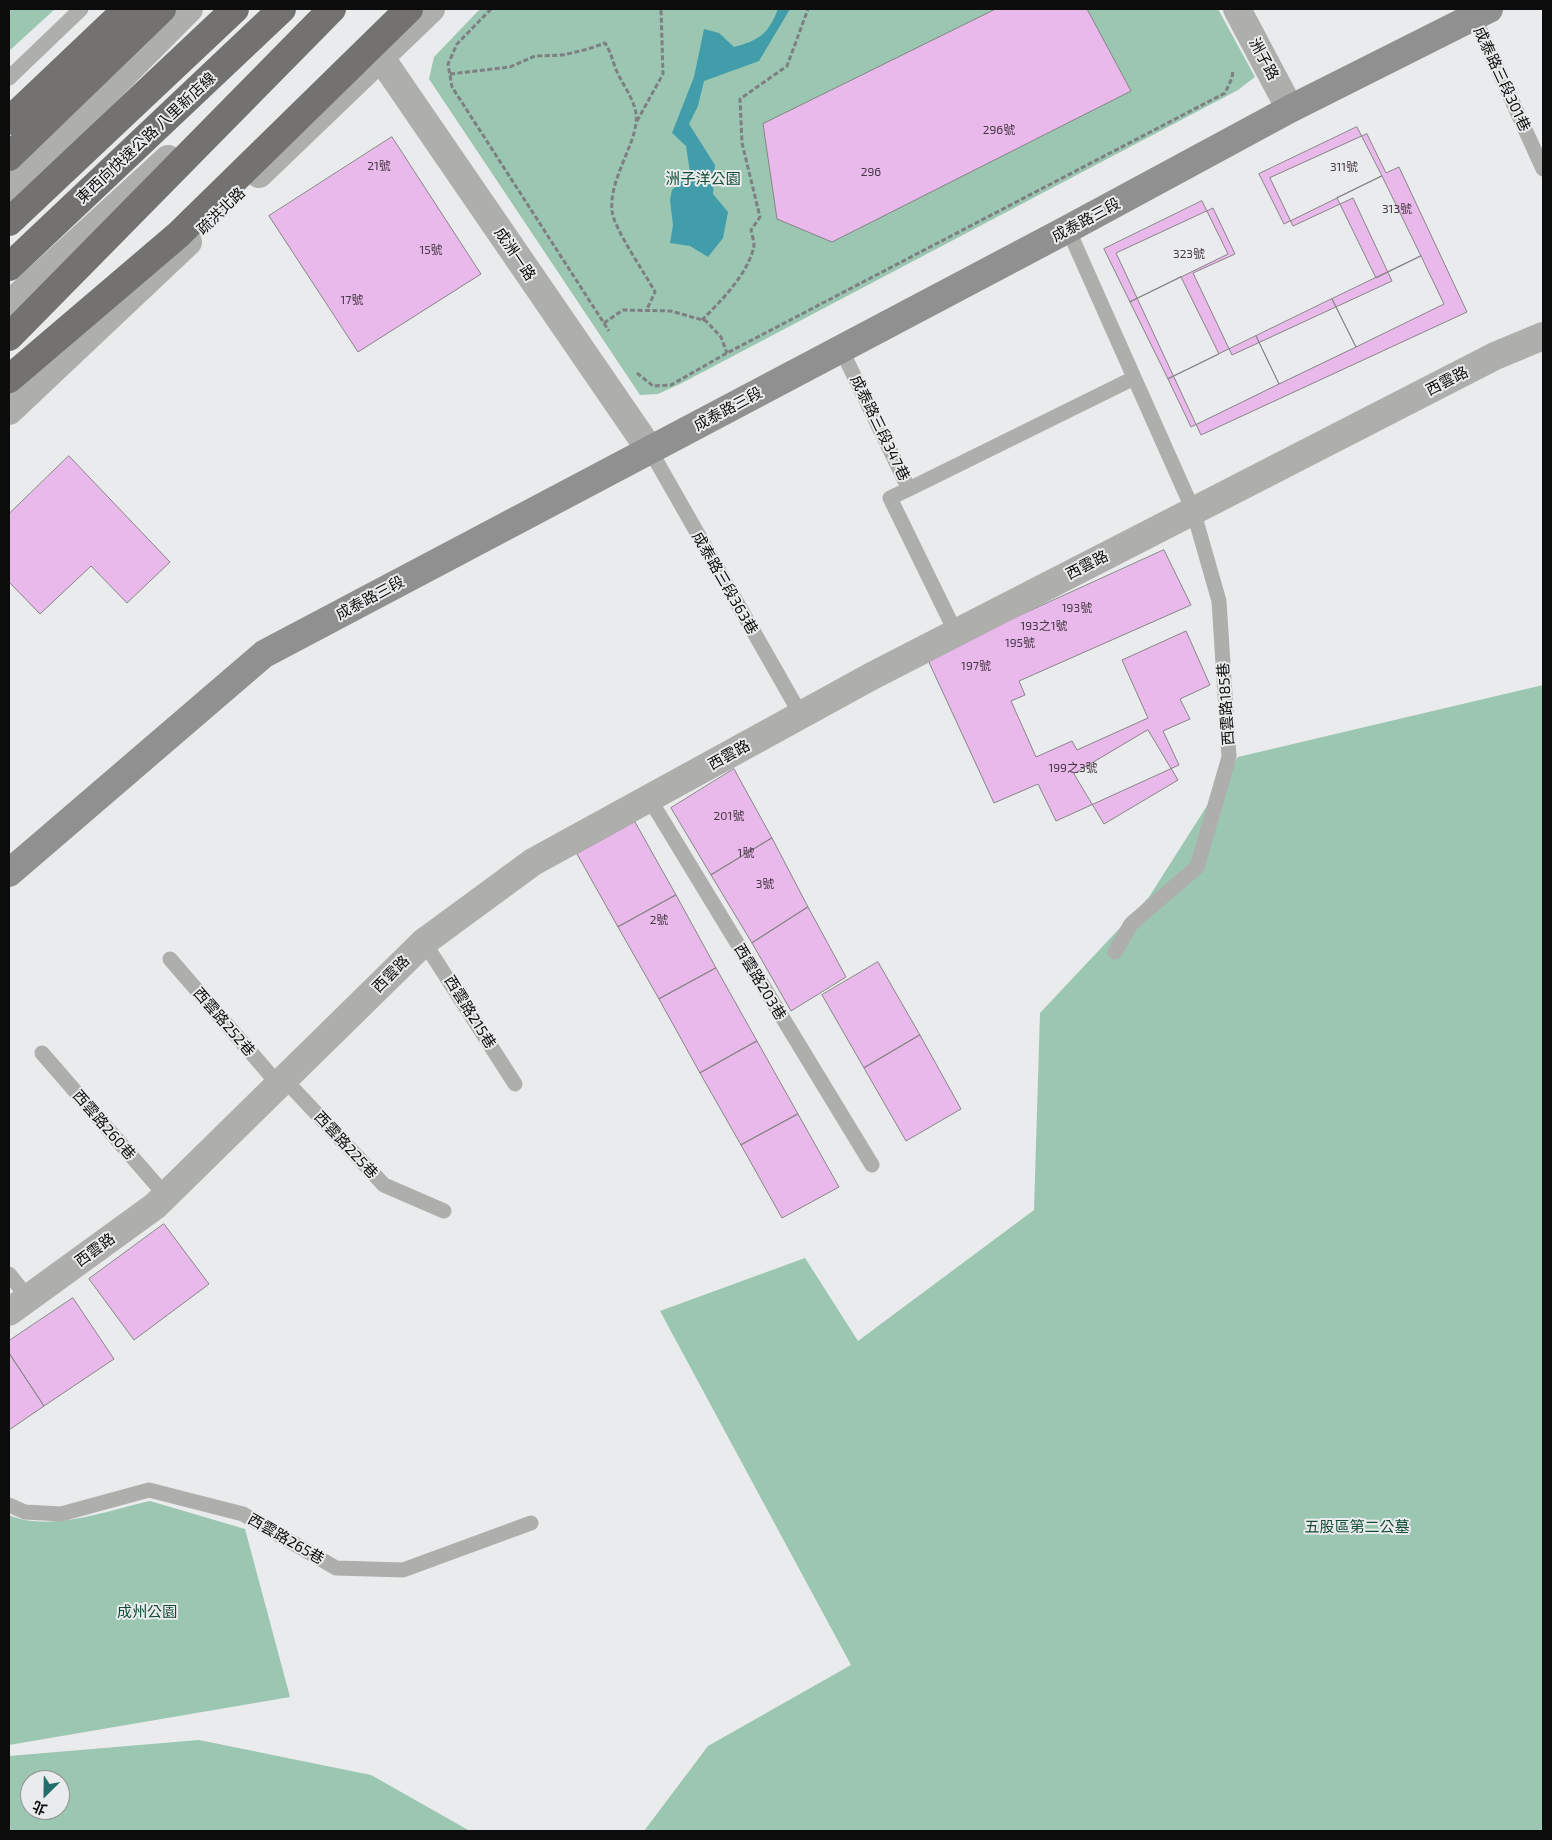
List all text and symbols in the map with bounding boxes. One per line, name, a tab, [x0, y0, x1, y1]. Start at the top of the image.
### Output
street label: 成泰路三段301巷	[1470, 24, 1534, 134]
street label: 洲子路	[1245, 35, 1283, 83]
street label: 東西向快速公路 八里新店線	[73, 69, 219, 207]
house number: 296號	[983, 123, 1015, 137]
house number: 21號	[367, 159, 391, 173]
house number: 311號	[1330, 160, 1358, 174]
house number: 296	[861, 165, 881, 179]
park label: 洲子洋公園	[666, 170, 740, 188]
street label: 疏洪北路	[193, 184, 249, 238]
street label: 成泰路三段	[1049, 194, 1123, 246]
house number: 313號	[1382, 202, 1412, 216]
street label: 成洲一路	[491, 224, 539, 284]
house number: 15號	[419, 243, 443, 257]
house number: 323號	[1173, 247, 1205, 261]
house number: 17號	[341, 293, 363, 307]
street label: 西雲路	[1423, 363, 1471, 399]
street label: 成泰路三段347巷	[847, 372, 913, 484]
street label: 成泰路三段	[691, 383, 765, 435]
street label: 成泰路三段363巷	[688, 529, 762, 637]
street label: 西雲路	[1063, 547, 1111, 583]
street label: 成泰路三段	[333, 572, 407, 624]
house number: 193號	[1062, 601, 1092, 615]
house number: 193之1號	[1020, 619, 1068, 633]
house number: 195號	[1005, 636, 1035, 650]
house number: 197號	[961, 659, 991, 673]
street label: 西雲路185巷	[1214, 662, 1238, 746]
street label: 西雲路	[705, 736, 753, 774]
house number: 199之3號	[1048, 761, 1098, 775]
house number: 201號	[714, 809, 744, 823]
house number: 1號	[738, 846, 754, 860]
house number: 3號	[756, 877, 774, 891]
house number: 2號	[650, 913, 668, 927]
street label: 西雲路203巷	[730, 941, 790, 1023]
street label: 西雲路	[369, 952, 413, 996]
street label: 西雲路215巷	[441, 972, 499, 1052]
street label: 西雲路252巷	[189, 984, 259, 1060]
street label: 西雲路260巷	[69, 1087, 139, 1163]
street label: 西雲路225巷	[310, 1108, 382, 1182]
street label: 西雲路	[72, 1229, 118, 1271]
street label: 西雲路265巷	[245, 1510, 327, 1568]
park label: 五股區第二公墓	[1305, 1518, 1409, 1536]
park label: 成州公園	[117, 1603, 177, 1621]
north arrow	[20, 1770, 70, 1820]
text: 北	[30, 1798, 49, 1819]

